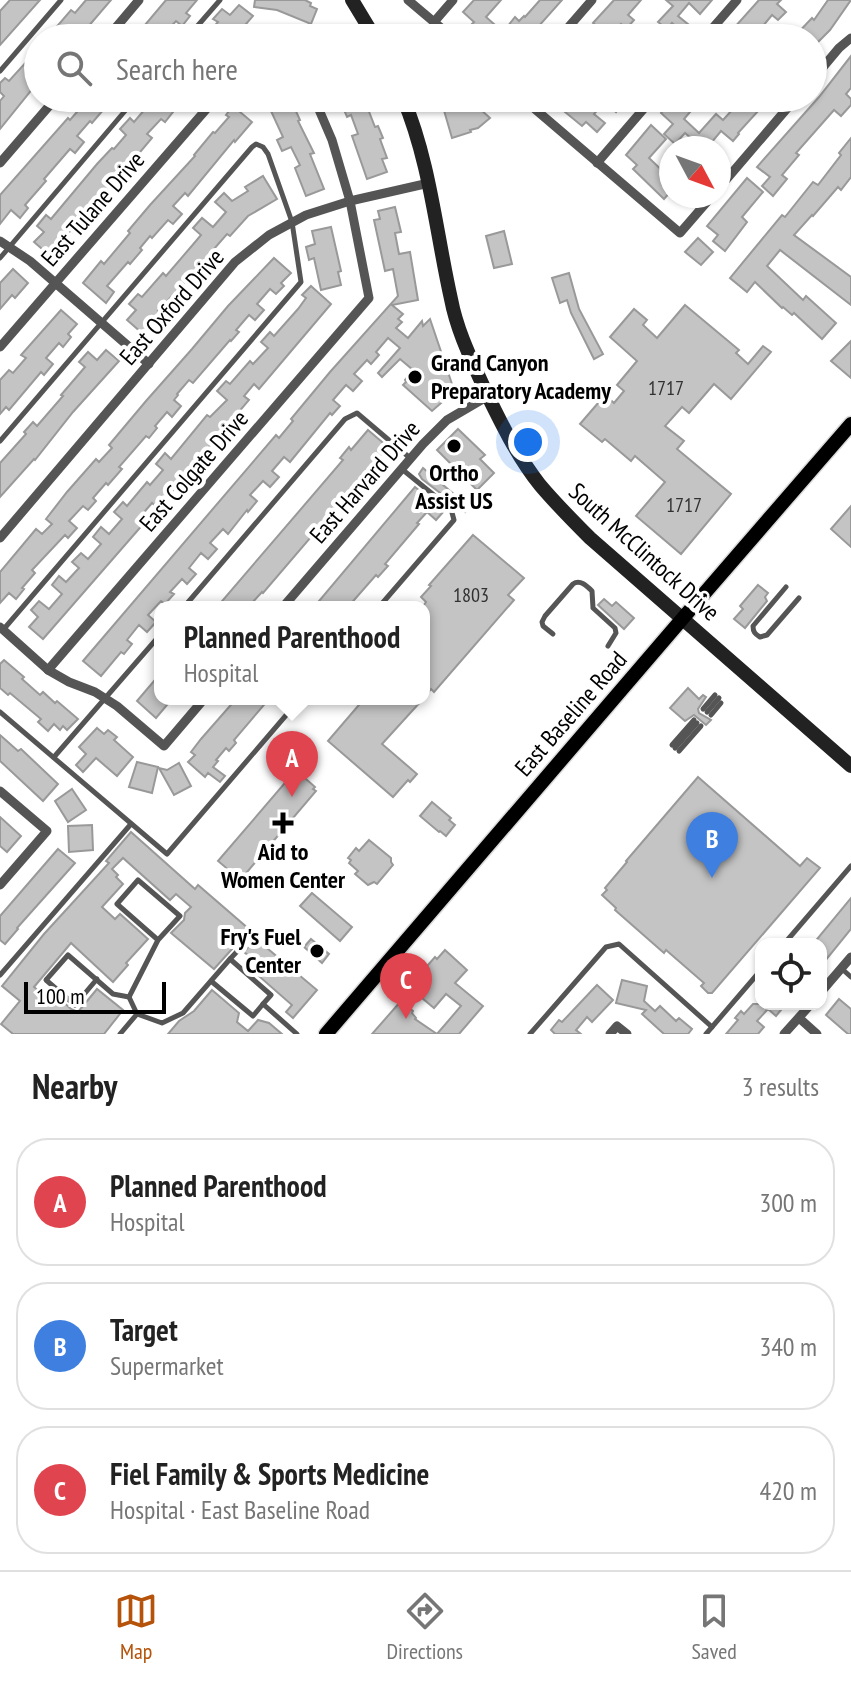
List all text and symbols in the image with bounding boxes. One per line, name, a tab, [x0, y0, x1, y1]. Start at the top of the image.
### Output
search box	[24, 24, 827, 112]
icon: search	[52, 46, 96, 90]
text: Search here	[116, 49, 238, 88]
north arrow	[659, 136, 731, 208]
street label: East Tulane Drive	[34, 145, 151, 273]
street label: East Oxford Drive	[113, 242, 231, 371]
place label: Grand Canyon Preparatory Academy	[431, 347, 611, 406]
marker: Grand Canyon Preparatory Academy	[406, 368, 424, 386]
house number: 1717	[648, 375, 684, 401]
street label: East Colgate Drive	[132, 404, 255, 538]
street label: East Harvard Drive	[303, 414, 427, 550]
your location	[508, 422, 548, 462]
marker: Ortho Assist US	[445, 437, 463, 455]
place label: Ortho Assist US	[414, 457, 493, 516]
street label: South McClintock Drive	[563, 476, 726, 627]
house number: 1717	[666, 492, 702, 518]
house number: 1803	[453, 582, 489, 608]
popup	[154, 601, 430, 705]
text: Planned Parenthood	[184, 617, 400, 656]
street label: East Baseline Road	[508, 645, 633, 783]
text: Hospital	[184, 656, 258, 689]
pin: A	[266, 731, 318, 797]
marker: Aid to Women Center	[272, 812, 294, 834]
pin: B	[686, 812, 738, 878]
place label: Aid to Women Center	[220, 836, 346, 895]
place label: Fry's Fuel Center	[220, 921, 302, 980]
map controls	[755, 938, 827, 1010]
button: locate	[755, 938, 827, 1010]
marker: Fry's Fuel Center	[308, 942, 326, 960]
pin: C	[380, 953, 432, 1019]
scale bar	[24, 978, 166, 1014]
text: 100 m	[36, 982, 85, 1010]
text: Nearby	[32, 1064, 117, 1108]
text: 3 results	[742, 1070, 819, 1103]
text: Planned Parenthood	[110, 1166, 327, 1205]
text: A	[53, 1186, 67, 1219]
text: 300 m	[759, 1186, 817, 1219]
text: Hospital	[110, 1205, 185, 1238]
text: Target	[110, 1310, 178, 1349]
text: B	[54, 1330, 66, 1363]
text: 340 m	[759, 1330, 817, 1363]
text: Supermarket	[110, 1349, 224, 1382]
text: Fiel Family & Sports Medicine	[110, 1454, 429, 1493]
text: C	[54, 1474, 66, 1507]
text: 420 m	[759, 1474, 817, 1507]
text: Hospital · East Baseline Road	[110, 1493, 370, 1526]
tab: Map	[114, 1589, 158, 1665]
tab: Directions	[387, 1589, 463, 1665]
tab: Saved	[691, 1589, 737, 1665]

